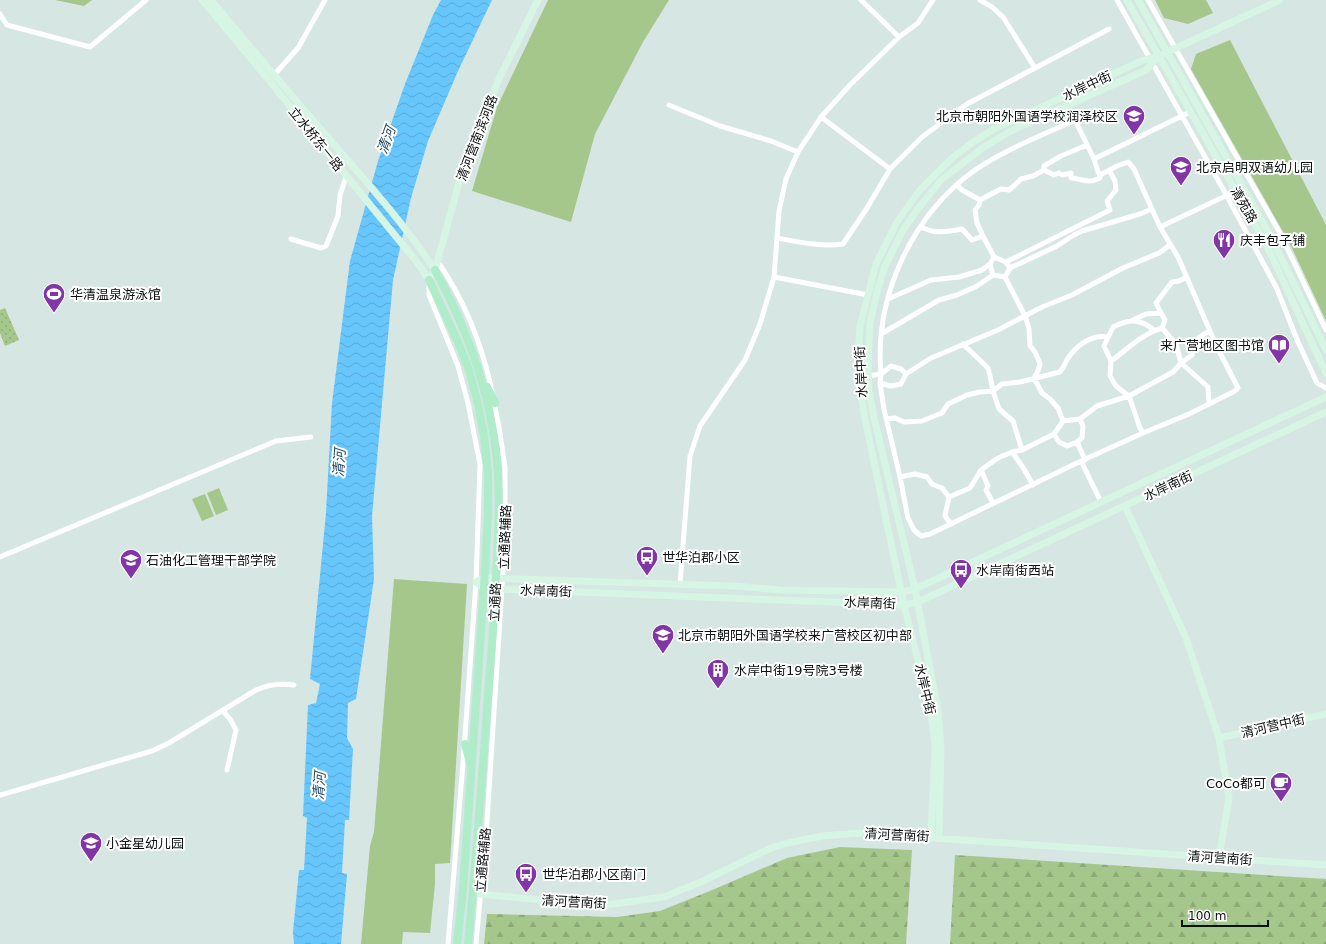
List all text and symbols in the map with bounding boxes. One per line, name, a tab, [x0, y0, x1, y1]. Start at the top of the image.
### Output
street label: 水岸中街	[1060, 68, 1114, 104]
street label: 清河营南滨河路	[454, 93, 500, 183]
school or university icon: 北京市朝阳外国语学校润泽校区	[1121, 103, 1147, 136]
street label: 立水桥东一路	[286, 104, 346, 174]
place label: 北京市朝阳外国语学校润泽校区	[936, 109, 1118, 124]
water label: 清河	[374, 121, 399, 156]
school or university icon: 北京启明双语幼儿园	[1168, 154, 1194, 187]
place label: 北京启明双语幼儿园	[1196, 160, 1313, 175]
street label: 清苑路	[1228, 184, 1260, 226]
restaurant icon: 庆丰包子铺	[1211, 227, 1237, 260]
place label: 庆丰包子铺	[1240, 233, 1305, 248]
sports icon: 华清温泉游泳馆	[41, 281, 67, 314]
place label: 华清温泉游泳馆	[70, 287, 161, 302]
library icon: 来广营地区图书馆	[1266, 332, 1292, 365]
place label: 来广营地区图书馆	[1160, 338, 1264, 353]
street label: 水岸中街	[852, 346, 870, 398]
water label: 清河	[330, 445, 348, 478]
street label: 水岸南街	[1141, 468, 1195, 504]
street label: 立通路辅路	[496, 504, 514, 570]
bus stop icon: 世华泊郡小区	[634, 544, 660, 577]
school or university icon: 石油化工管理干部学院	[118, 547, 144, 580]
place label: 世华泊郡小区	[662, 550, 740, 565]
place label: 石油化工管理干部学院	[146, 553, 276, 568]
bus stop icon: 水岸南街西站	[948, 557, 974, 590]
place label: 水岸南街西站	[976, 563, 1054, 578]
street label: 立通路	[486, 582, 504, 622]
street label: 水岸南街	[520, 583, 572, 599]
street label: 水岸南街	[844, 595, 896, 611]
school or university icon: 北京市朝阳外国语学校来广营校区初中部	[650, 622, 676, 655]
place label: 北京市朝阳外国语学校来广营校区初中部	[678, 628, 912, 643]
building icon: 水岸中街19号院3号楼	[705, 657, 731, 690]
street label: 水岸中街	[912, 662, 938, 716]
place label: 水岸中街19号院3号楼	[734, 663, 863, 678]
street label: 清河营中街	[1240, 711, 1306, 741]
water label: 清河	[310, 768, 328, 801]
cafe icon: CoCo都可	[1268, 770, 1294, 803]
place label: CoCo都可	[1206, 776, 1266, 791]
street label: 清河营南街	[864, 826, 930, 844]
street label: 立通路辅路	[473, 827, 493, 893]
school or university icon: 小金星幼儿园	[78, 830, 104, 863]
place label: 小金星幼儿园	[106, 836, 184, 851]
street label: 清河营南街	[1187, 848, 1253, 868]
bus stop icon: 世华泊郡小区南门	[513, 861, 539, 894]
place label: 世华泊郡小区南门	[542, 867, 646, 882]
street label: 清河营南街	[541, 893, 607, 911]
scale bar	[1182, 902, 1268, 928]
text: 100 m	[1188, 909, 1226, 923]

